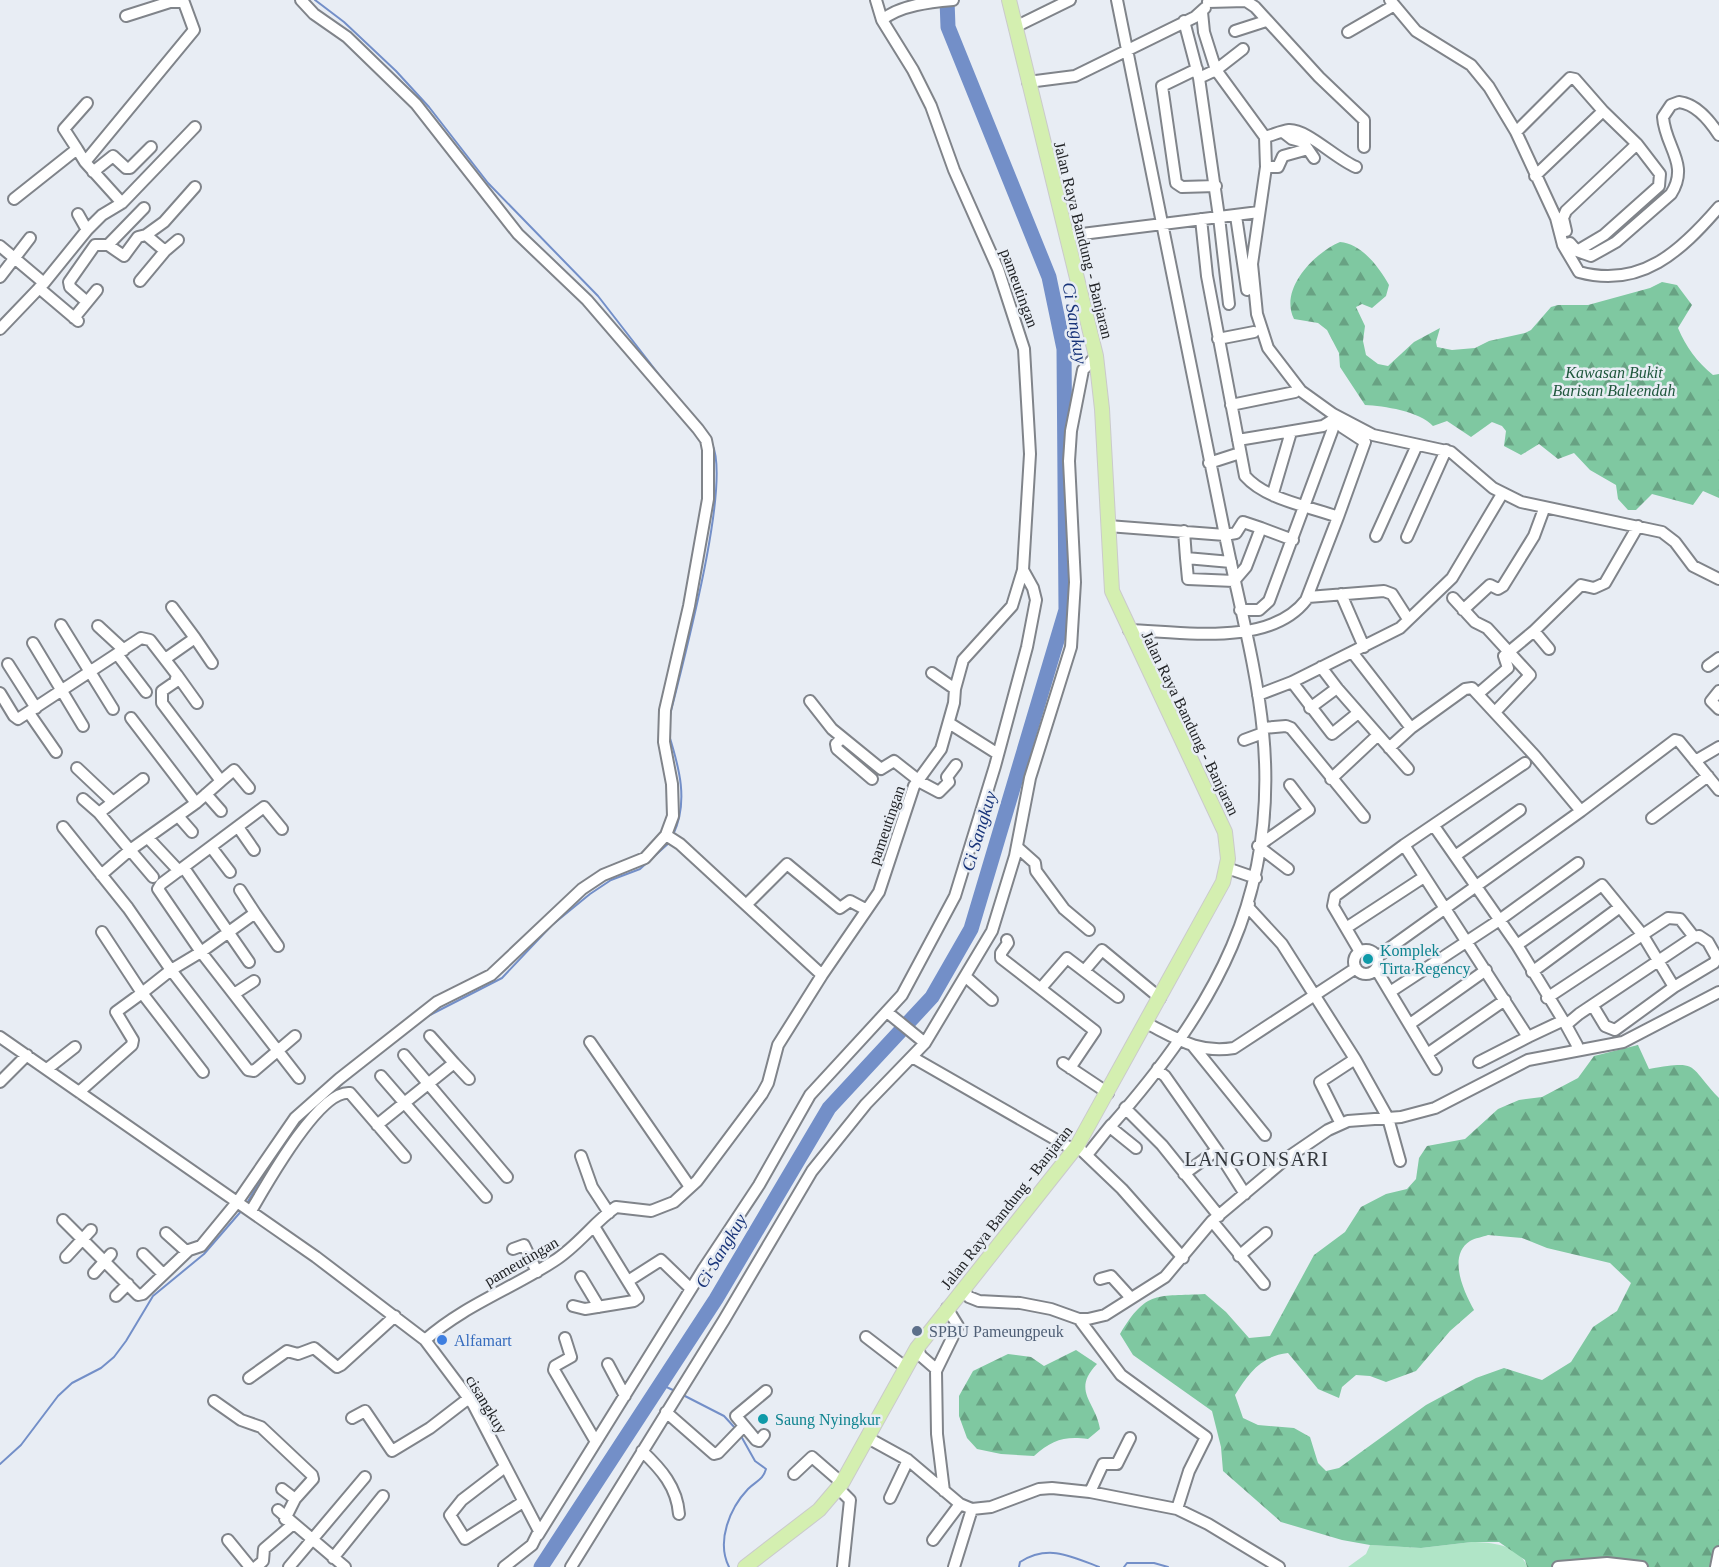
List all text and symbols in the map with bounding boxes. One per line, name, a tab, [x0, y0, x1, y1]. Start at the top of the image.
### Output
street label: Jalan Raya Bandung - Banjaran	[1050, 140, 1116, 341]
street label: pameutingan	[996, 246, 1042, 330]
water label: Ci Sangkuy	[1059, 281, 1091, 365]
park label: Kawasan Bukit Barisan Baleendah	[1552, 364, 1676, 399]
street label: Jalan Raya Bandung - Banjaran	[1138, 628, 1243, 818]
street label: pameutingan	[865, 783, 909, 867]
water label: Ci Sangkuy	[957, 789, 1001, 873]
place label: Komplek Tirta Regency	[1380, 942, 1471, 978]
marker: Komplek Tirta Regency	[1361, 952, 1375, 966]
street label: Jalan Raya Bandung - Banjaran	[937, 1122, 1076, 1293]
district label: LANGONSARI	[1185, 1148, 1330, 1170]
water label: Ci Sangkuy	[691, 1210, 751, 1292]
street label: pameutingan	[481, 1233, 562, 1290]
place label: SPBU Pameungpeuk	[929, 1323, 1064, 1341]
marker: SPBU Pameungpeuk	[910, 1324, 924, 1338]
place label: Alfamart	[454, 1332, 512, 1349]
marker: Alfamart	[435, 1333, 449, 1347]
street label: cisangkuy	[462, 1372, 511, 1437]
place label: Saung Nyingkur	[775, 1411, 881, 1429]
marker: Saung Nyingkur	[756, 1412, 770, 1426]

